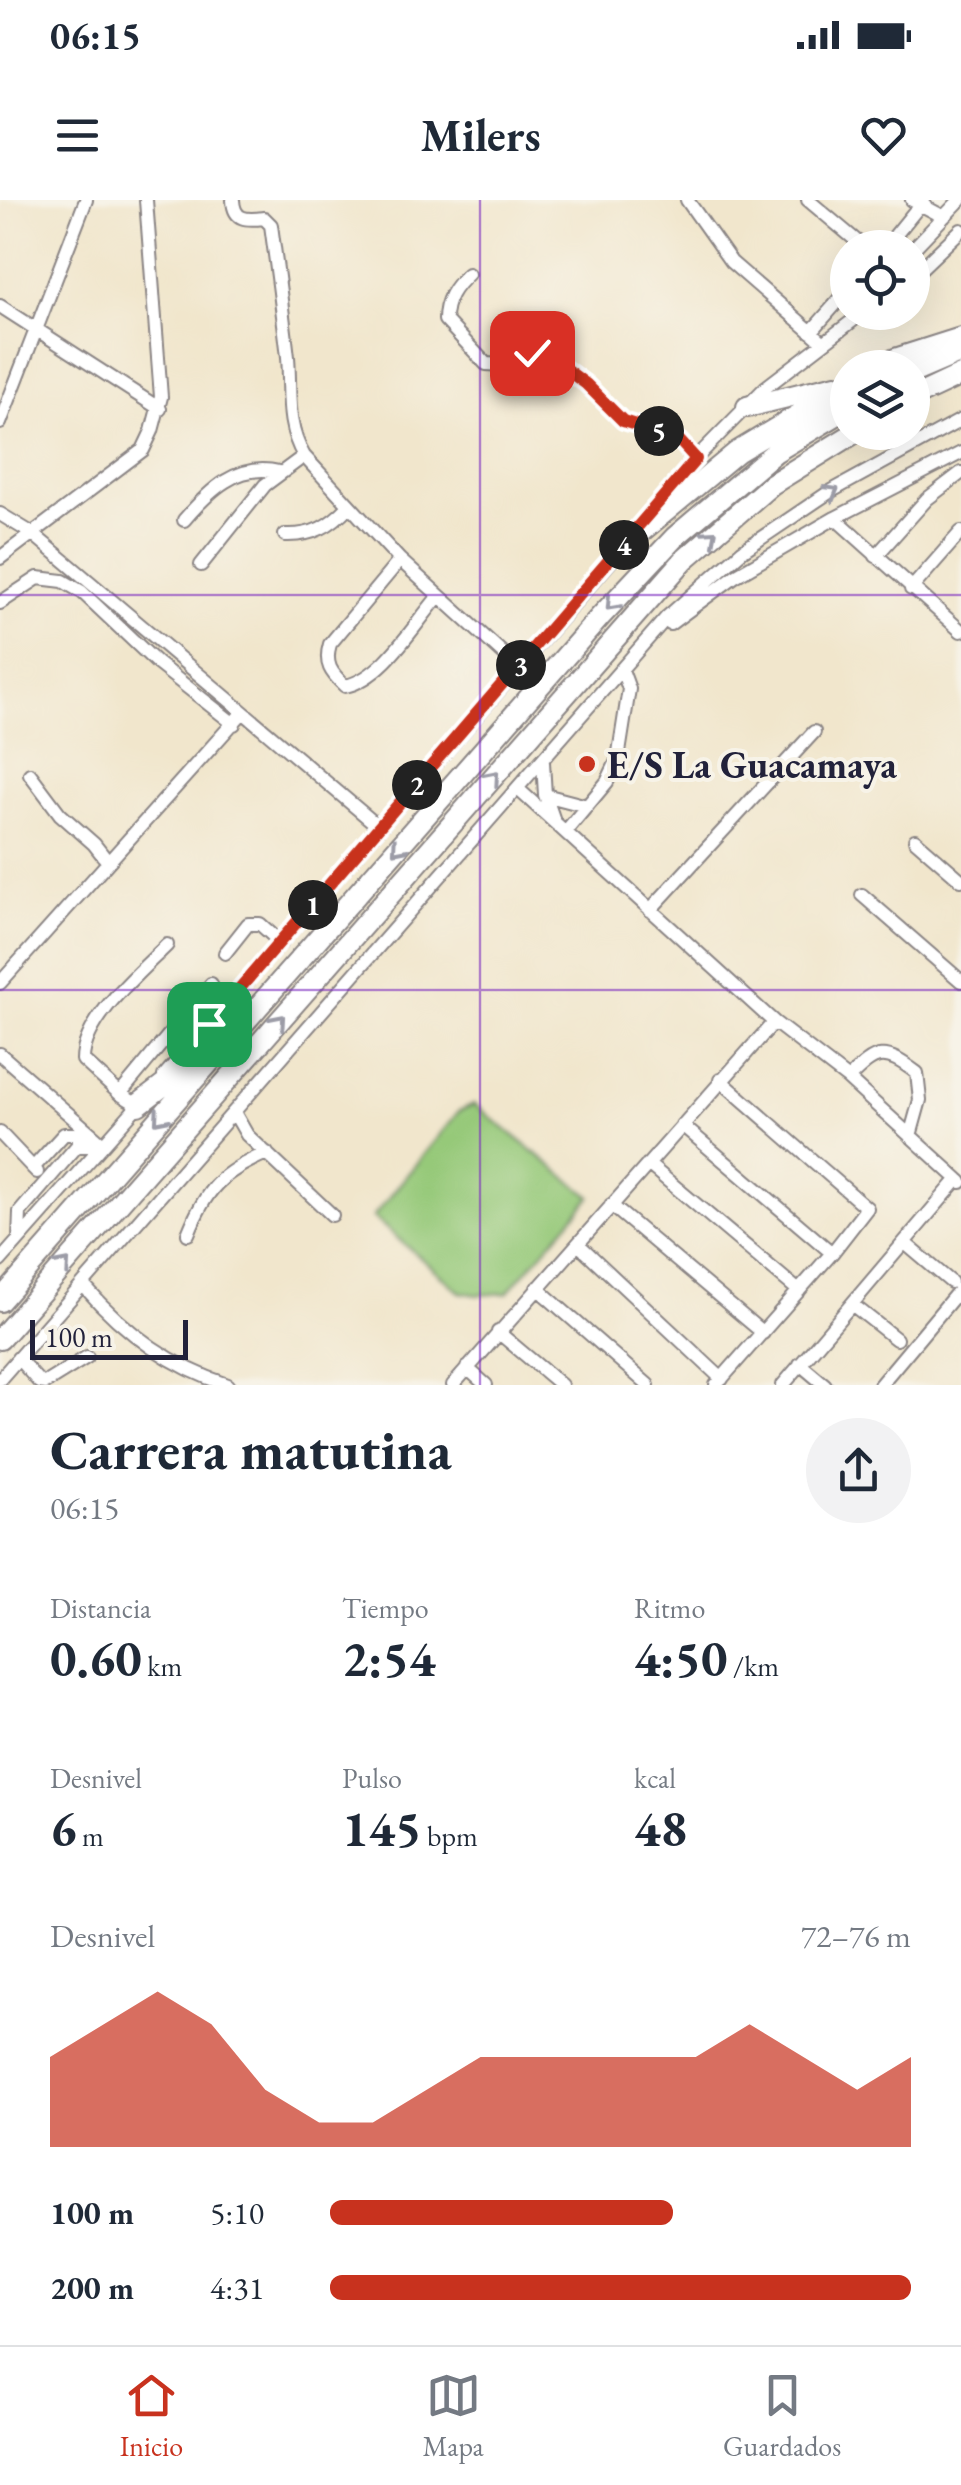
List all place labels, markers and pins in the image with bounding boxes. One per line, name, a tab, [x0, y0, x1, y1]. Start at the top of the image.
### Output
pin	[490, 311, 575, 396]
pin: 5	[634, 406, 684, 456]
pin: 4	[599, 520, 649, 570]
pin: 3	[496, 640, 546, 690]
place label: E/S La Guacamaya	[607, 740, 897, 789]
marker: E/S La Guacamaya	[576, 753, 598, 775]
pin: 2	[392, 760, 442, 810]
pin: 1	[288, 880, 338, 930]
pin	[167, 982, 252, 1067]

